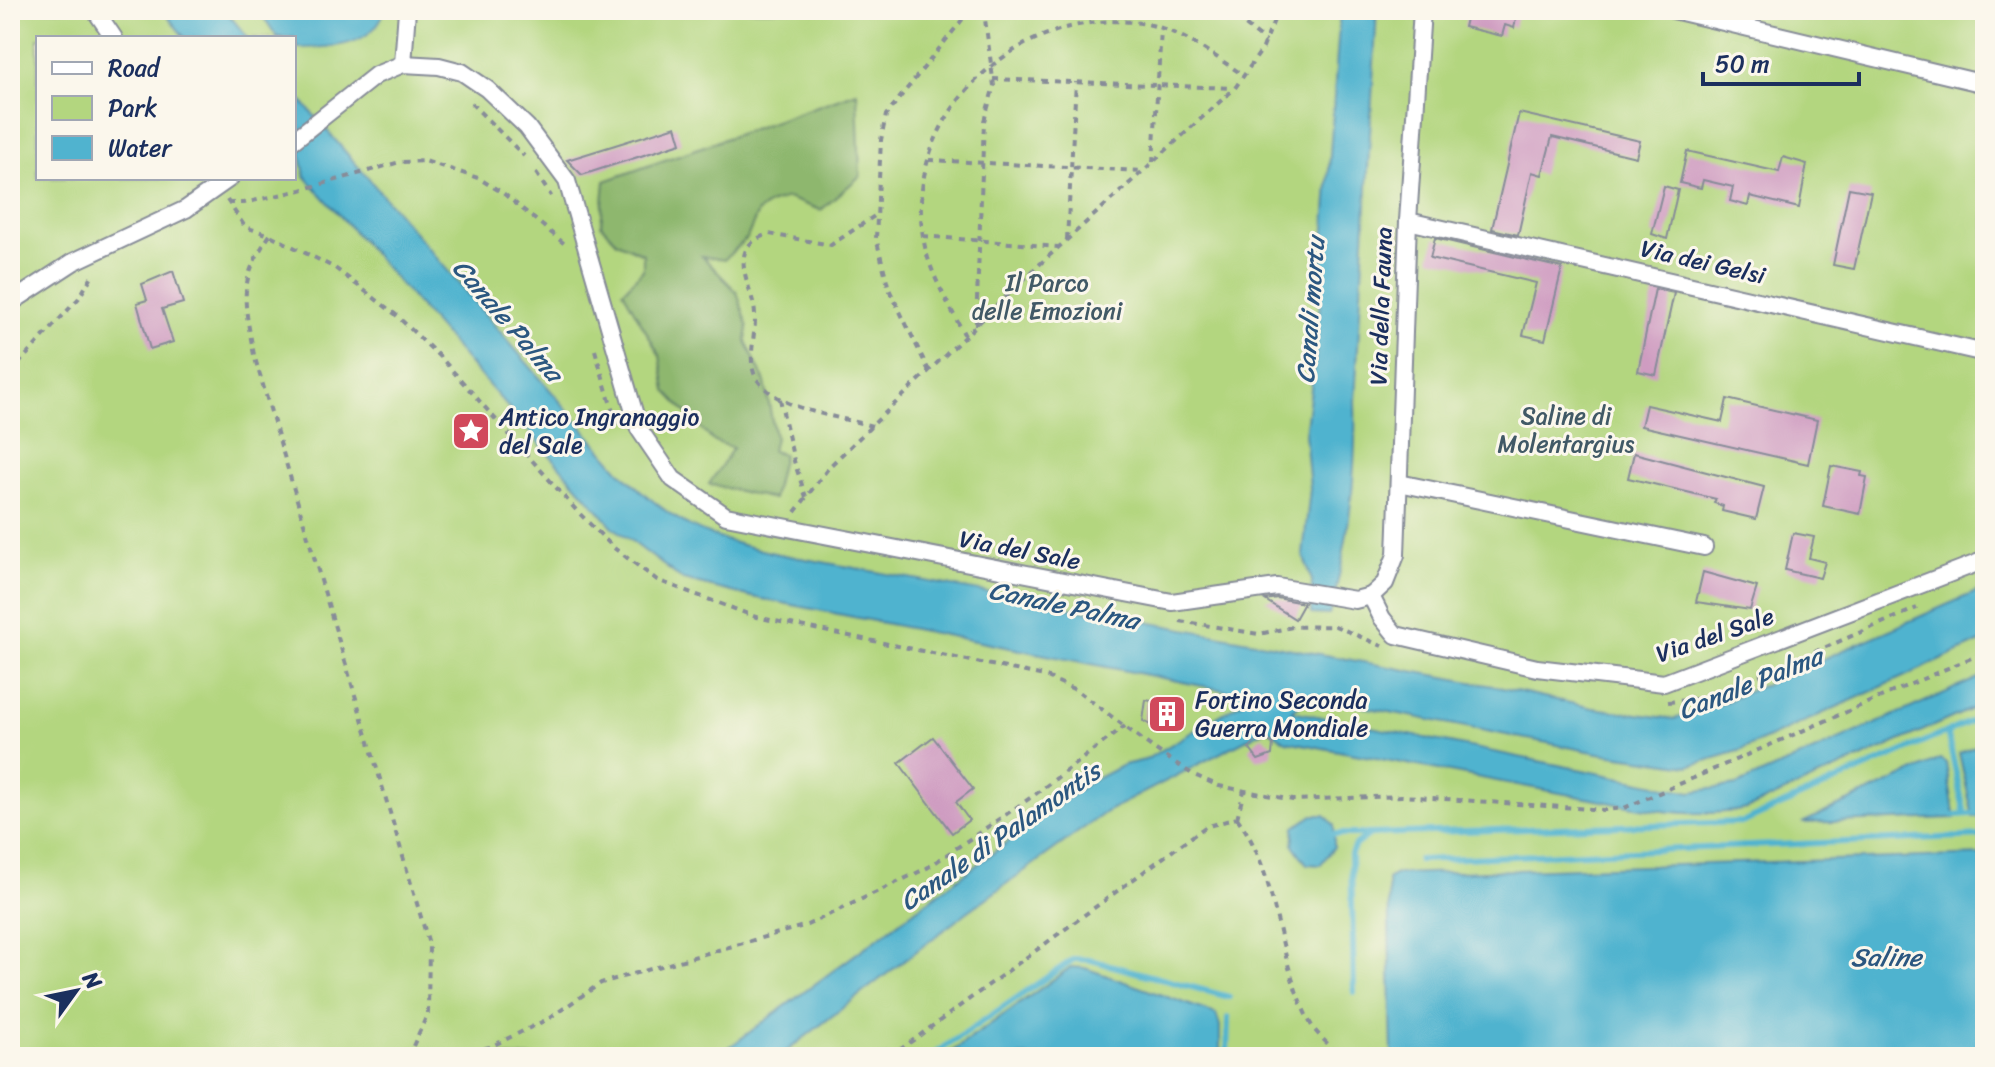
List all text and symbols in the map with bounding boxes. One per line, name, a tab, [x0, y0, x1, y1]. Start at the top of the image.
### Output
legend	[36, 36, 296, 180]
scale bar	[1703, 36, 1859, 86]
text: 50 m	[1715, 43, 1770, 85]
text: Road	[108, 47, 162, 89]
text: Park	[108, 87, 157, 129]
text: Water	[108, 127, 173, 169]
street label: Via della Fauna	[1357, 226, 1405, 386]
street label: Via dei Gelsi	[1636, 227, 1770, 297]
water label: Canali mortu	[1282, 232, 1338, 385]
water label: Canale Palma	[441, 247, 577, 395]
park label: Il Parco delle Emozioni	[972, 262, 1123, 332]
park label: Saline di Molentargius	[1498, 395, 1635, 465]
place label: Antico Ingranaggio del Sale	[498, 396, 699, 466]
place icon: Antico Ingranaggio del Sale	[450, 410, 492, 452]
street label: Via del Sale	[956, 518, 1084, 582]
water label: Canale Palma	[985, 567, 1146, 644]
street label: Via del Sale	[1650, 595, 1780, 675]
water label: Canale Palma	[1671, 632, 1832, 733]
place label: Fortino Seconda Guerra Mondiale	[1195, 679, 1368, 749]
building icon: Fortino Seconda Guerra Mondiale	[1146, 693, 1188, 735]
water label: Canale di Palamontis	[889, 747, 1113, 923]
water label: Saline	[1851, 934, 1924, 980]
north arrow	[36, 951, 116, 1031]
text: N	[71, 963, 113, 998]

